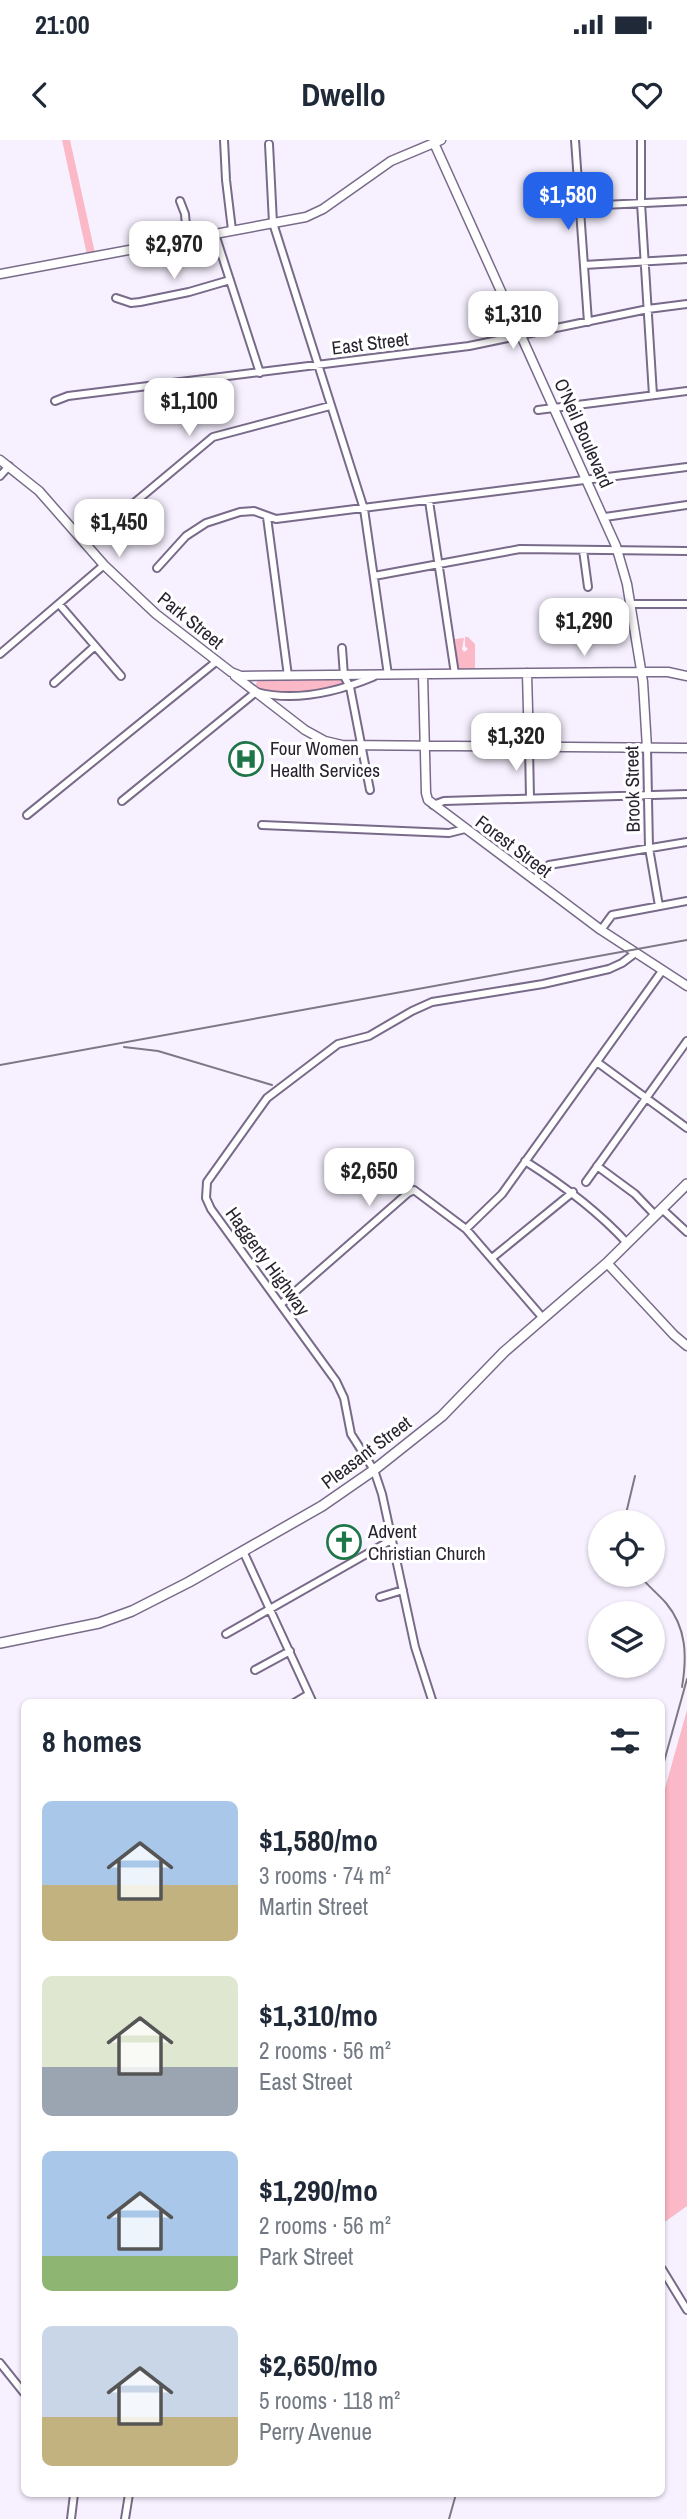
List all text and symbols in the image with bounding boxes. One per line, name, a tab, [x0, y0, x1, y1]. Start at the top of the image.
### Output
text: 21:00	[35, 7, 90, 42]
text: Dwello	[301, 73, 386, 116]
icon: back	[21, 76, 59, 114]
icon: heart	[628, 76, 666, 114]
pin: $1,580	[511, 172, 625, 232]
text: $1,580	[539, 179, 597, 210]
pin: $2,970	[117, 222, 231, 281]
text: $2,970	[145, 228, 203, 259]
pin: $1,310	[456, 292, 570, 351]
text: $1,310	[484, 298, 542, 329]
street label: East Street	[330, 325, 410, 361]
street label: O'Neil Boulevard	[548, 374, 620, 492]
pin: $1,100	[132, 378, 246, 438]
text: $1,100	[160, 385, 218, 416]
pin: $1,450	[62, 500, 176, 559]
text: $1,450	[90, 506, 148, 537]
street label: Park Street	[153, 585, 230, 655]
pin: $1,290	[527, 598, 641, 658]
text: $1,290	[555, 605, 613, 636]
pin: $1,320	[459, 714, 573, 773]
text: $1,320	[487, 720, 545, 751]
place label: Four Women Health Services	[270, 735, 380, 783]
hospital icon: Four Women Health Services	[227, 740, 265, 778]
street label: Brook Street	[618, 745, 646, 833]
street label: Forest Street	[471, 809, 558, 884]
pin: $2,650	[312, 1149, 426, 1208]
text: $2,650	[340, 1155, 398, 1186]
street label: Haggerty Highway	[220, 1202, 316, 1321]
street label: Pleasant Street	[316, 1409, 417, 1494]
map controls	[588, 1510, 665, 1678]
button: locate	[588, 1510, 665, 1587]
place label: Advent Christian Church	[367, 1518, 486, 1566]
church icon: Advent Christian Church	[325, 1523, 363, 1561]
button: layers	[588, 1601, 665, 1678]
text: 8 homes	[42, 1721, 142, 1761]
icon: filters	[606, 1722, 644, 1760]
text: $1,580/mo	[259, 1820, 378, 1860]
icon: home	[98, 1829, 182, 1913]
text: 3 rooms · 74 m²	[259, 1860, 391, 1891]
text: Martin Street	[259, 1891, 368, 1922]
text: $1,310/mo	[259, 1995, 378, 2035]
icon: home	[98, 2004, 182, 2088]
text: 2 rooms · 56 m²	[259, 2035, 391, 2066]
text: East Street	[259, 2066, 352, 2097]
text: $1,290/mo	[259, 2170, 378, 2210]
icon: home	[98, 2179, 182, 2263]
text: 2 rooms · 56 m²	[259, 2210, 391, 2241]
text: Park Street	[259, 2241, 353, 2272]
text: $2,650/mo	[259, 2345, 378, 2385]
icon: home	[98, 2354, 182, 2438]
text: 5 rooms · 118 m²	[259, 2385, 400, 2416]
text: Perry Avenue	[259, 2416, 372, 2447]

